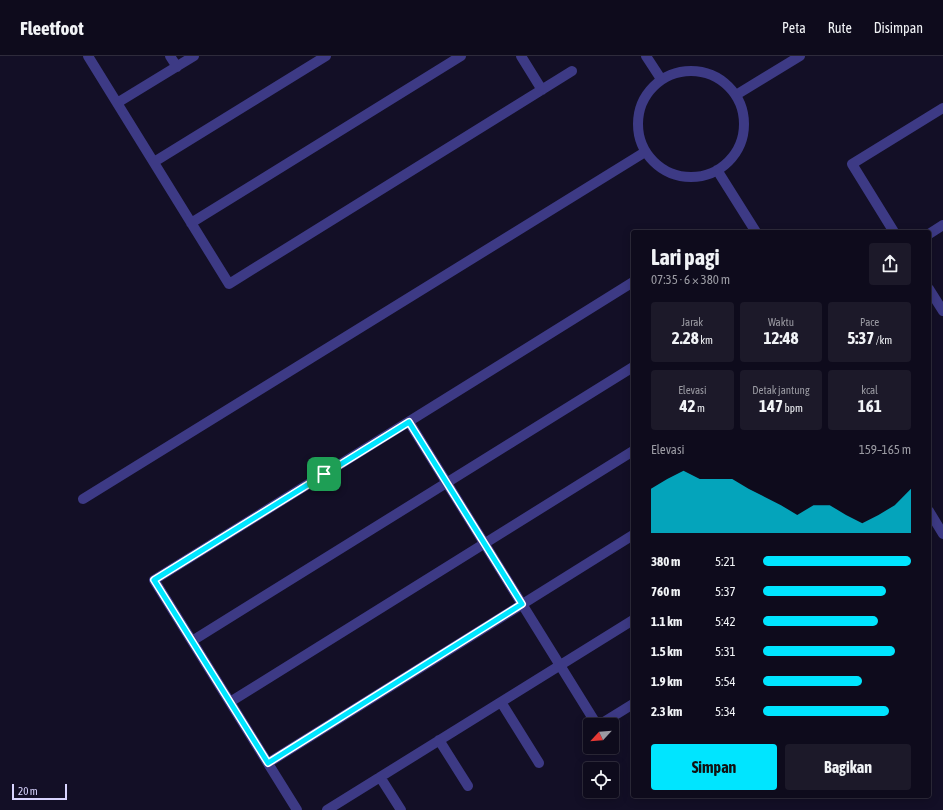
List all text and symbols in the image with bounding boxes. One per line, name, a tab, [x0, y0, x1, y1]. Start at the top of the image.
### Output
text: Fleetfoot	[20, 17, 84, 39]
text: Peta	[782, 20, 806, 36]
text: Rute	[828, 20, 852, 36]
text: Disimpan	[874, 20, 923, 36]
button: share	[869, 243, 911, 285]
text: Lari pagi	[651, 244, 720, 270]
text: 07:35 · 6 × 380 m	[651, 272, 730, 287]
text: Jarak	[682, 316, 703, 328]
text: Waktu	[768, 316, 794, 328]
text: Pace	[860, 316, 879, 328]
text: 2.28	[672, 328, 699, 348]
text: 12:48	[763, 328, 798, 348]
text: 5:37	[847, 328, 874, 348]
text: km	[699, 334, 713, 346]
text: /km	[874, 334, 892, 346]
text: Elevasi	[678, 384, 706, 396]
text: Detak jantung	[752, 384, 810, 396]
text: kcal	[861, 384, 878, 396]
text: 42	[680, 396, 696, 416]
text: 147	[759, 396, 783, 416]
text: 161	[858, 396, 882, 416]
text: m	[696, 402, 705, 414]
text: bpm	[783, 402, 803, 414]
text: Elevasi	[651, 442, 684, 457]
text: 159–165 m	[859, 442, 911, 457]
pin	[307, 457, 341, 491]
icon: arrive	[313, 463, 335, 485]
text: 380 m	[651, 554, 680, 569]
text: 5:21	[715, 554, 736, 569]
text: 760 m	[651, 584, 680, 599]
text: 5:37	[715, 584, 736, 599]
text: 1.1 km	[651, 614, 682, 629]
text: 5:42	[715, 614, 736, 629]
text: 1.5 km	[651, 644, 682, 659]
text: 5:31	[715, 644, 736, 659]
text: 1.9 km	[651, 674, 682, 689]
text: 5:54	[715, 674, 736, 689]
text: 2.3 km	[651, 704, 682, 719]
text: 5:34	[715, 704, 736, 719]
north arrow	[583, 718, 619, 754]
map controls	[583, 718, 619, 798]
button: Simpan	[651, 744, 777, 790]
button: Bagikan	[785, 744, 911, 790]
button: locate	[583, 762, 619, 798]
scale bar	[12, 782, 67, 801]
text: 20 m	[18, 785, 38, 797]

